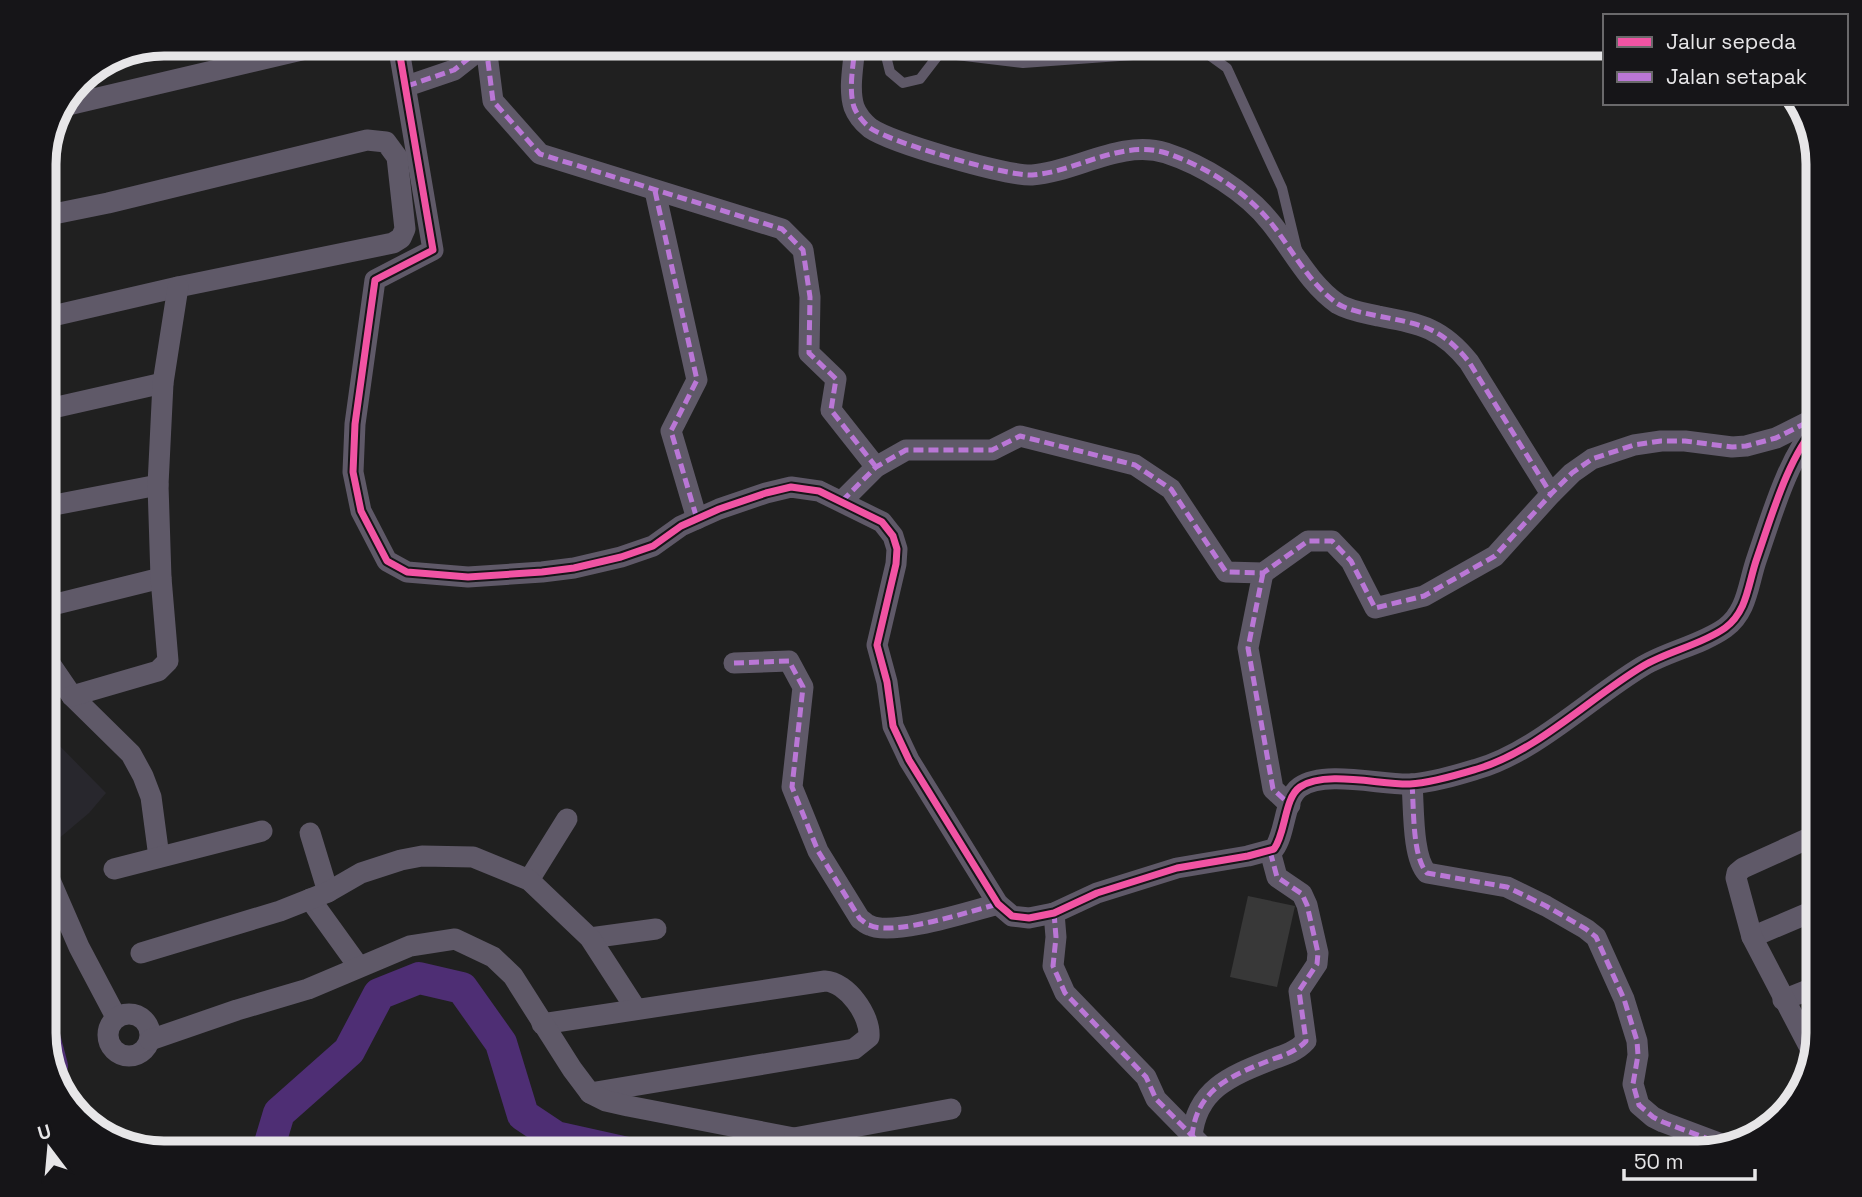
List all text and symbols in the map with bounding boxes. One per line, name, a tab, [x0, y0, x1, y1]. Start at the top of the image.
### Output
legend	[1603, 14, 1848, 105]
text: Jalur sepeda	[1666, 28, 1796, 55]
text: Jalan setapak	[1666, 63, 1807, 90]
north arrow	[14, 1113, 84, 1183]
text: U	[35, 1118, 54, 1146]
scale bar	[1624, 1138, 1755, 1182]
text: 50 m	[1634, 1148, 1684, 1175]

